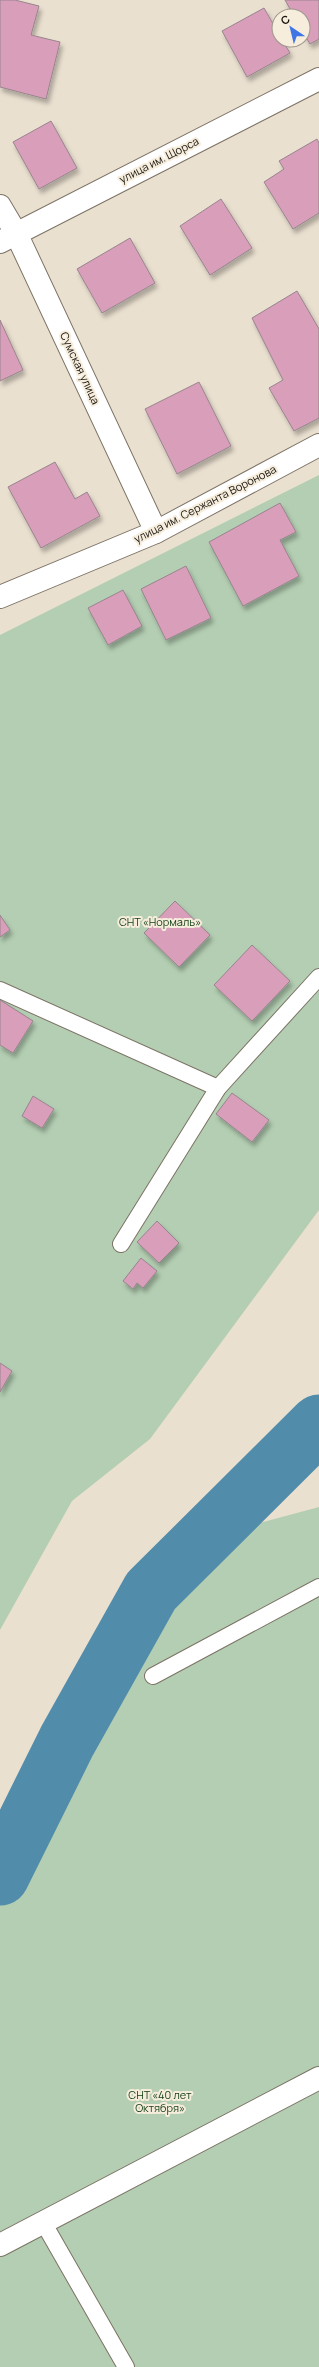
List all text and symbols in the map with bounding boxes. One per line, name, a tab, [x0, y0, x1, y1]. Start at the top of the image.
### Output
north arrow	[271, 8, 311, 48]
text: С	[277, 11, 293, 28]
street label: улица им. Щорса	[116, 133, 201, 186]
street label: Сумская улица	[57, 329, 104, 406]
street label: улица им. Сержанта Воронова	[131, 461, 278, 546]
park label: СНТ «Нормаль»	[119, 914, 201, 929]
park label: СНТ «40 лет Октября»	[128, 2087, 192, 2115]

